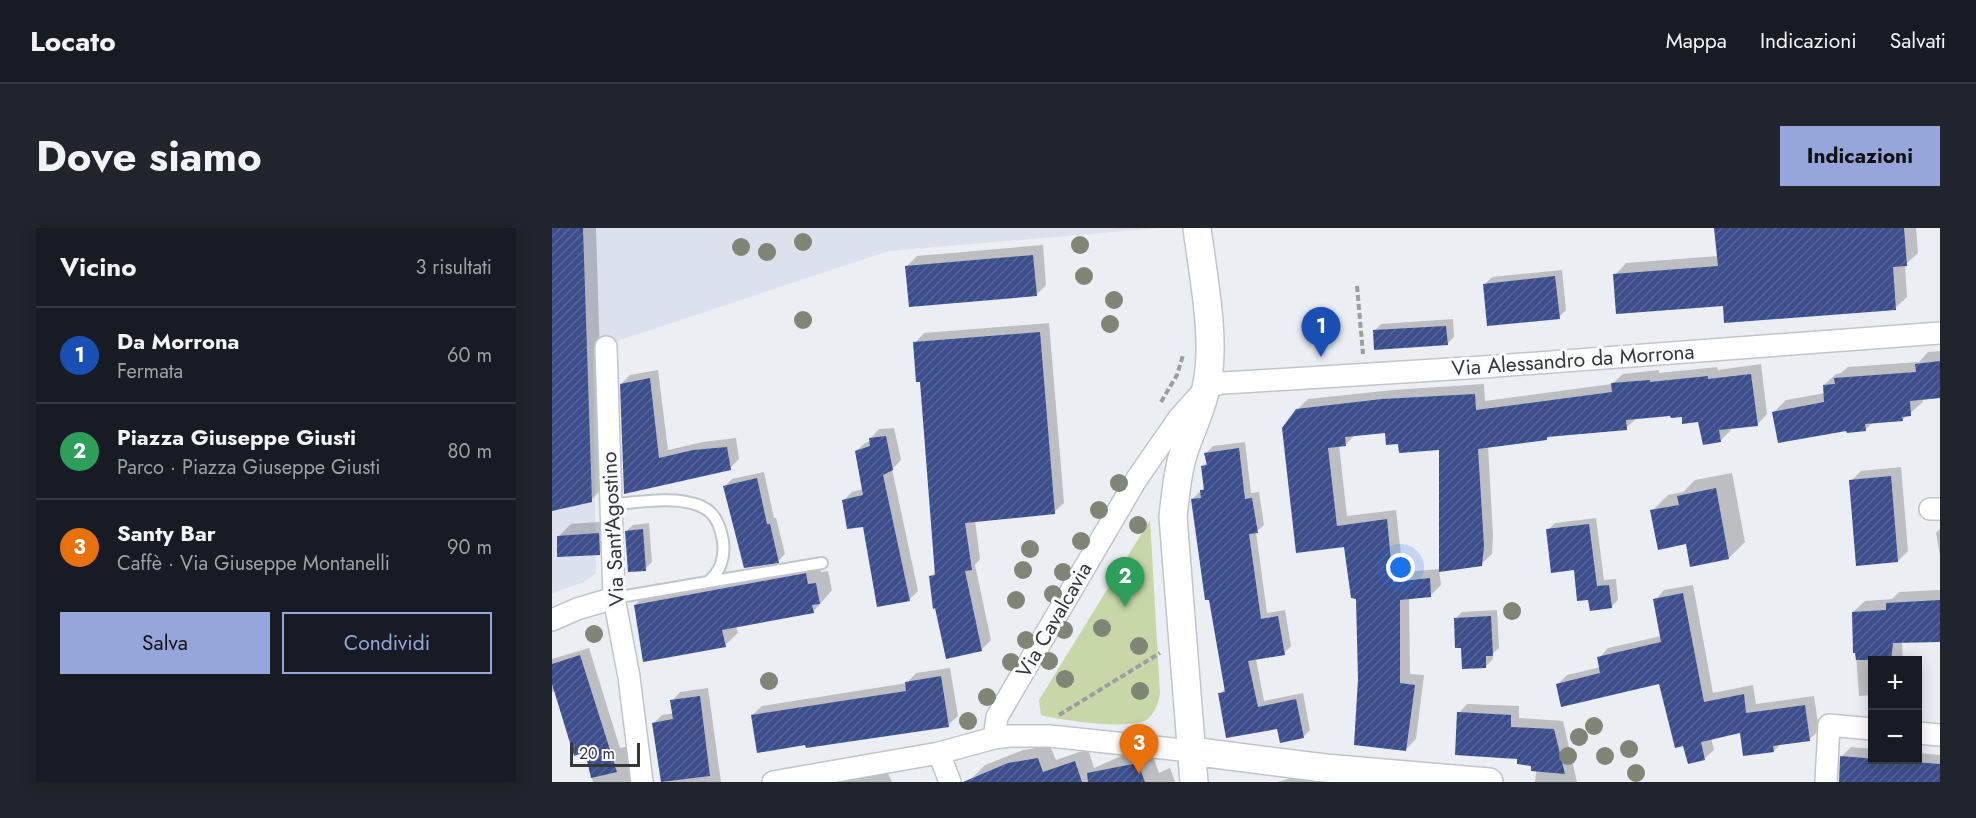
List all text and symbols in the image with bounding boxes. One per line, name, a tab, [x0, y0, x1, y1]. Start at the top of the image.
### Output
text: Locato	[30, 21, 116, 62]
text: Mappa	[1666, 26, 1727, 56]
text: Indicazioni	[1760, 26, 1857, 56]
text: Salvati	[1890, 26, 1946, 56]
text: Dove siamo	[36, 126, 262, 187]
button: Indicazioni	[1780, 126, 1940, 186]
text: Vicino	[60, 248, 137, 286]
text: 3 risultati	[415, 253, 492, 282]
pin: 1	[1302, 308, 1340, 357]
text: Da Morrona	[117, 325, 239, 357]
street label: Via Alessandro da Morrona	[1451, 337, 1695, 383]
text: 1	[74, 341, 85, 370]
text: 60 m	[447, 341, 492, 370]
text: Fermata	[117, 357, 183, 386]
text: Piazza Giuseppe Giusti	[117, 421, 356, 453]
text: 2	[73, 437, 86, 466]
text: 80 m	[447, 437, 492, 466]
street label: Via Sant'Agostino	[594, 451, 632, 607]
text: Parco · Piazza Giuseppe Giusti	[117, 453, 380, 482]
text: Santy Bar	[117, 517, 216, 549]
text: 3	[73, 533, 86, 562]
text: 90 m	[447, 533, 492, 562]
text: Caffè · Via Giuseppe Montanelli	[117, 549, 390, 578]
your location	[1386, 553, 1415, 582]
street label: Via Cavalcavia	[1009, 557, 1099, 683]
pin: 2	[1106, 558, 1144, 607]
button: Salva	[60, 612, 270, 674]
button: Condividi	[282, 612, 492, 674]
map controls	[1868, 656, 1922, 764]
button: +	[1868, 656, 1922, 710]
button: −	[1868, 710, 1922, 764]
pin: 3	[1120, 724, 1158, 774]
scale bar	[570, 740, 640, 768]
text: 20 m	[579, 742, 615, 765]

